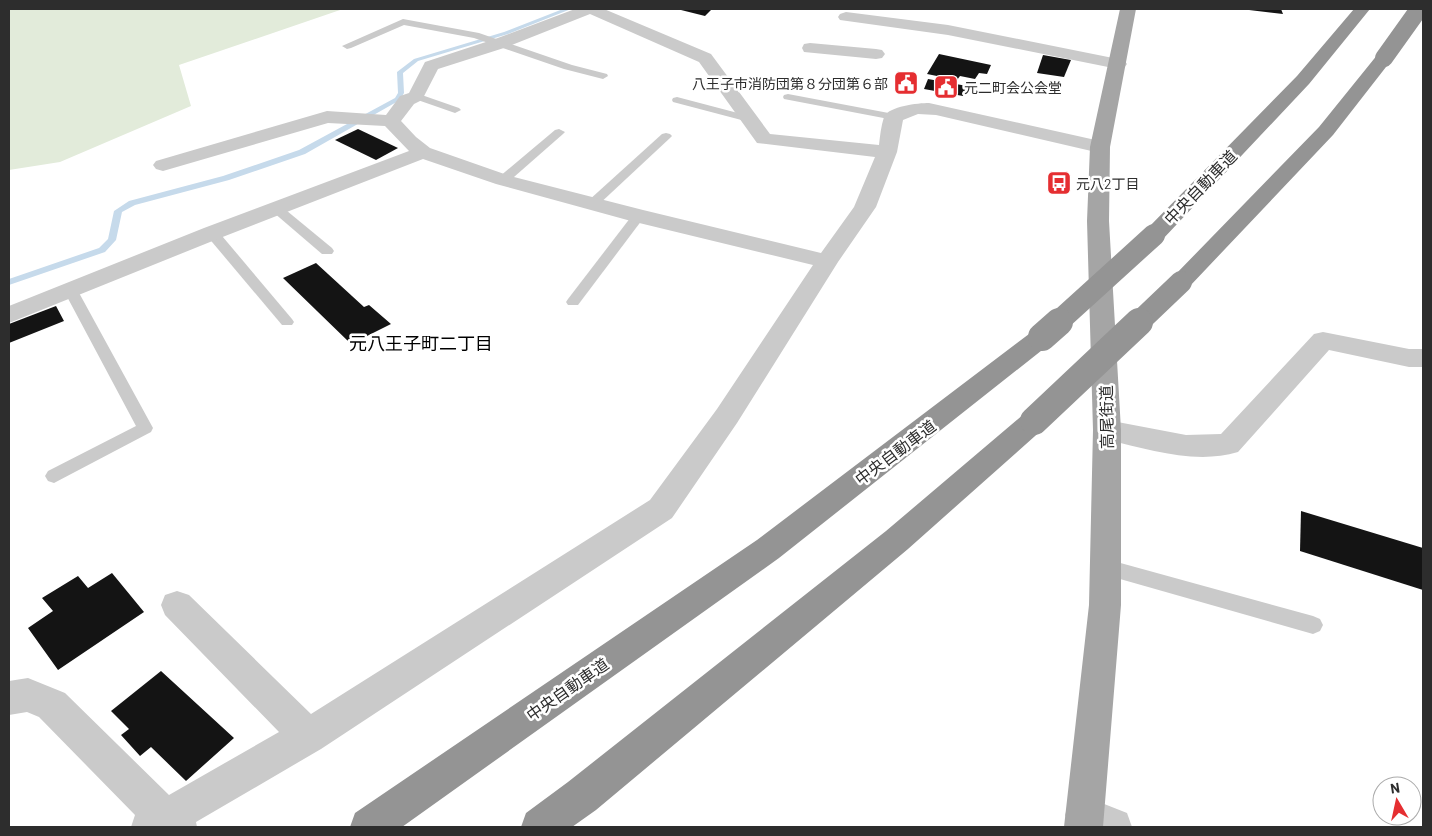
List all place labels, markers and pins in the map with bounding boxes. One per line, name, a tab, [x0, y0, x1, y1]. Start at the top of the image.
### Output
public building icon: 八王子市消防団第８分団第６部	[893, 70, 919, 96]
public building icon: 元二町会公会堂	[933, 74, 959, 100]
place label: 八王子市消防団第８分団第６部	[692, 75, 888, 92]
place label: 元二町会公会堂	[964, 79, 1062, 96]
bus stop icon: 元八2丁目	[1046, 170, 1072, 196]
place label: 元八2丁目	[1076, 175, 1140, 192]

